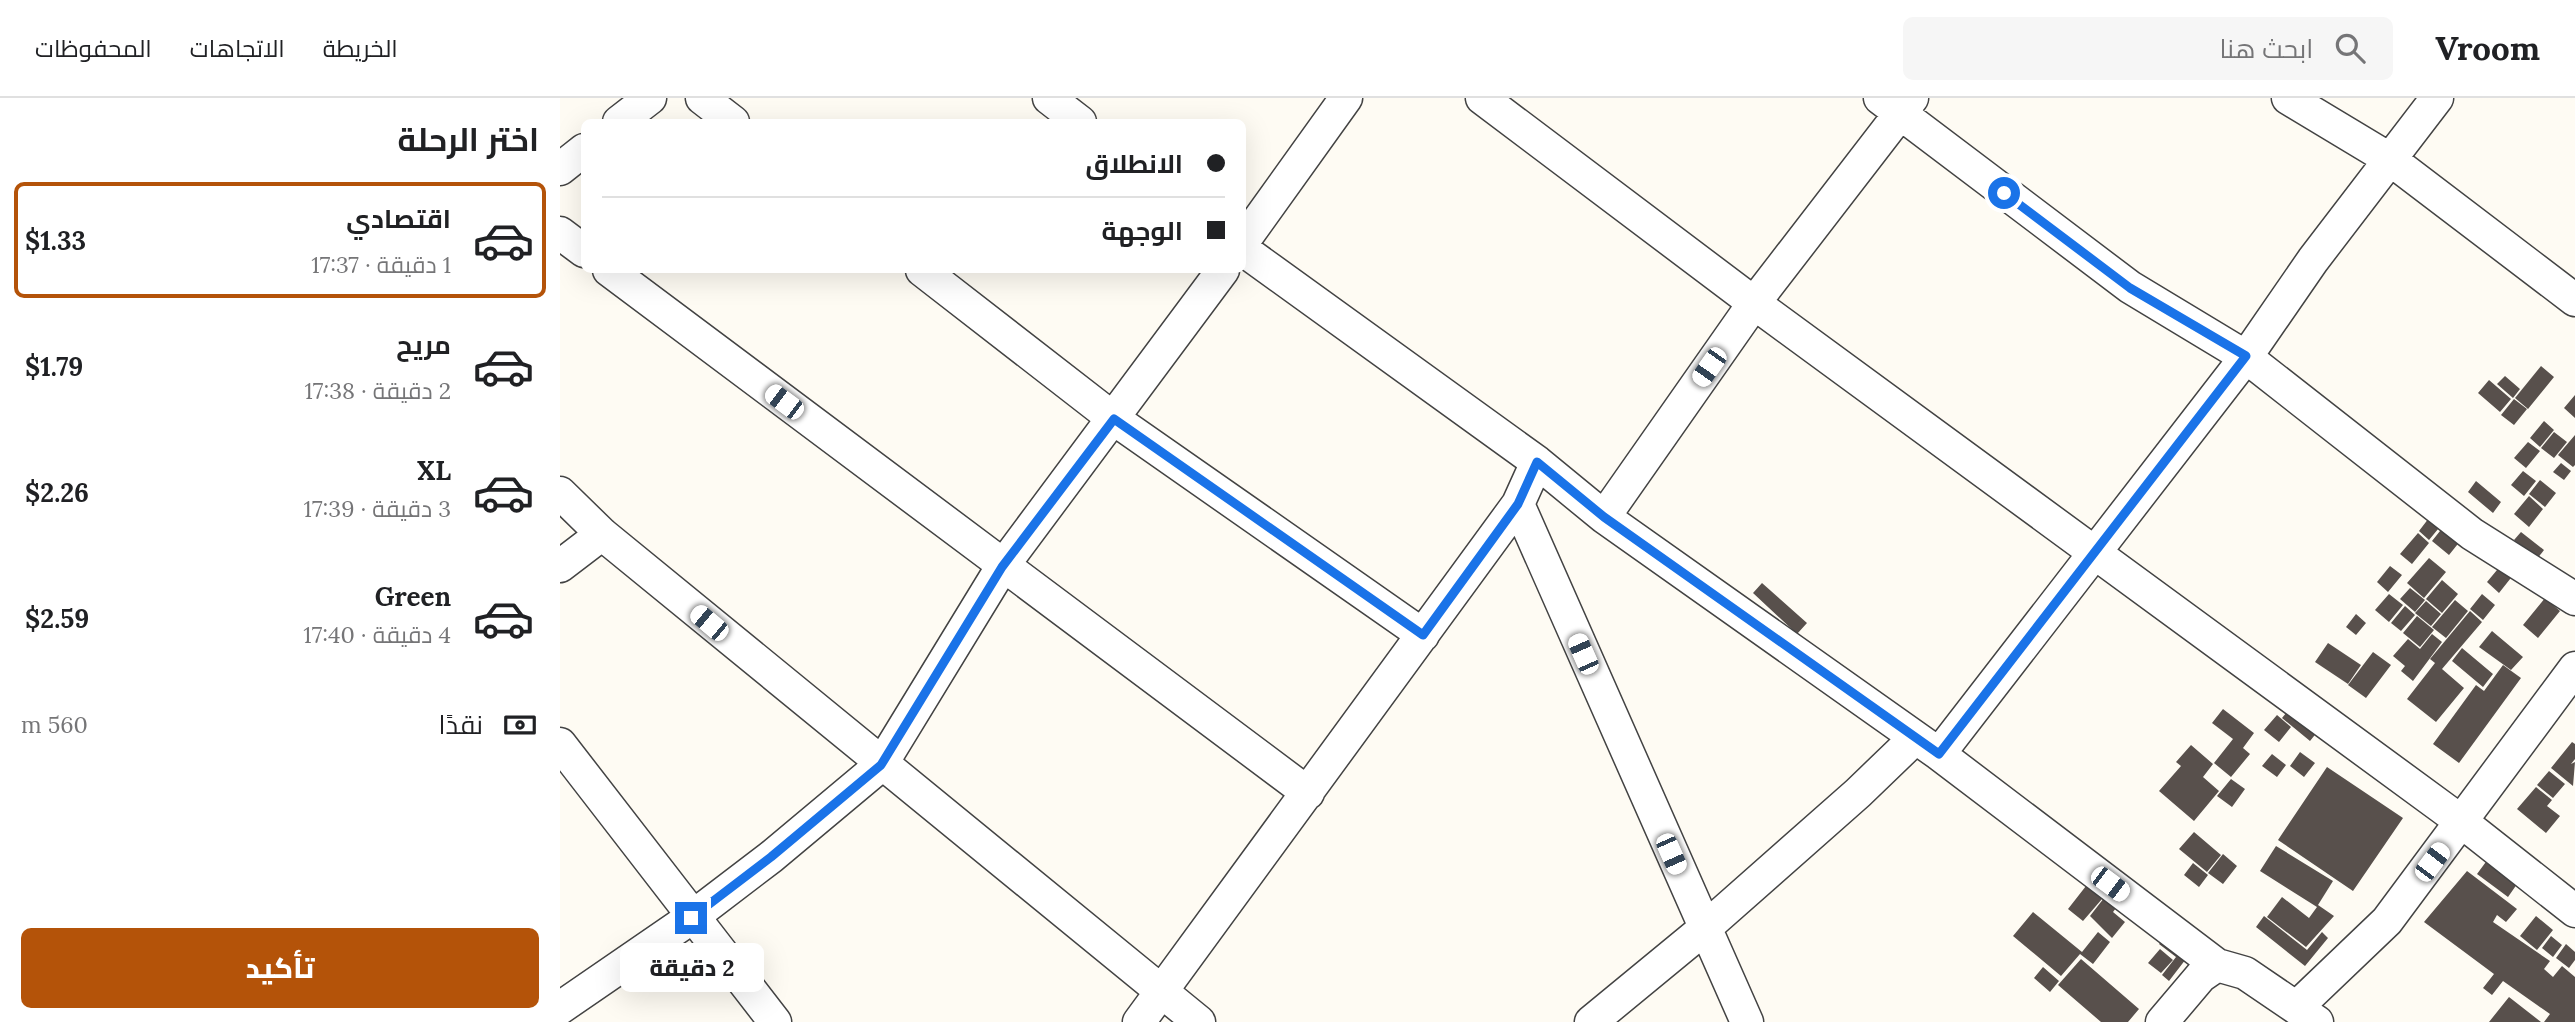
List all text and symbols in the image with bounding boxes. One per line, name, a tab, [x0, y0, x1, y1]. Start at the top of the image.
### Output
search box	[1903, 17, 2393, 80]
text: Vroom	[2435, 27, 2540, 69]
icon: search	[2331, 29, 2369, 67]
text: ابحث هنا	[2219, 32, 2313, 65]
text: المحفوظات	[35, 33, 152, 64]
text: الاتجاهات	[190, 33, 285, 64]
text: الخريطة	[323, 33, 398, 64]
text: اختر الرحلة	[398, 119, 539, 160]
text: الانطلاق	[1085, 147, 1183, 180]
route start	[1988, 177, 2020, 209]
text: اقتصادي	[346, 202, 451, 235]
icon: car	[472, 209, 535, 272]
text: الوجهة	[1102, 214, 1183, 247]
text: $1.33	[25, 224, 86, 257]
text: 1 دقيقة · 17:37	[311, 250, 451, 279]
text: مريح	[396, 328, 451, 361]
icon: car	[472, 335, 535, 398]
car	[1689, 344, 1730, 390]
text: $1.79	[25, 350, 83, 383]
text: 2 دقيقة · 17:38	[304, 376, 451, 405]
car	[761, 381, 808, 423]
text: XL	[417, 454, 451, 487]
icon: car	[472, 461, 535, 524]
text: $2.26	[25, 476, 89, 509]
text: 3 دقيقة · 17:39	[304, 494, 451, 523]
text: Green	[375, 580, 451, 613]
icon: car	[472, 587, 535, 650]
car	[687, 601, 732, 645]
text: $2.59	[25, 602, 89, 635]
text: 4 دقيقة · 17:40	[303, 620, 451, 649]
car	[1565, 631, 1602, 677]
icon: cash	[501, 706, 539, 744]
text: نقدًا	[439, 708, 483, 741]
text: 560 m	[21, 710, 88, 739]
car	[1653, 831, 1690, 877]
car	[2411, 839, 2454, 885]
car	[2087, 863, 2134, 905]
route end	[675, 902, 707, 934]
button: تأكيد	[21, 928, 539, 1008]
callout: 2 دقيقة	[619, 942, 763, 992]
text: 2 دقيقة	[649, 953, 735, 982]

